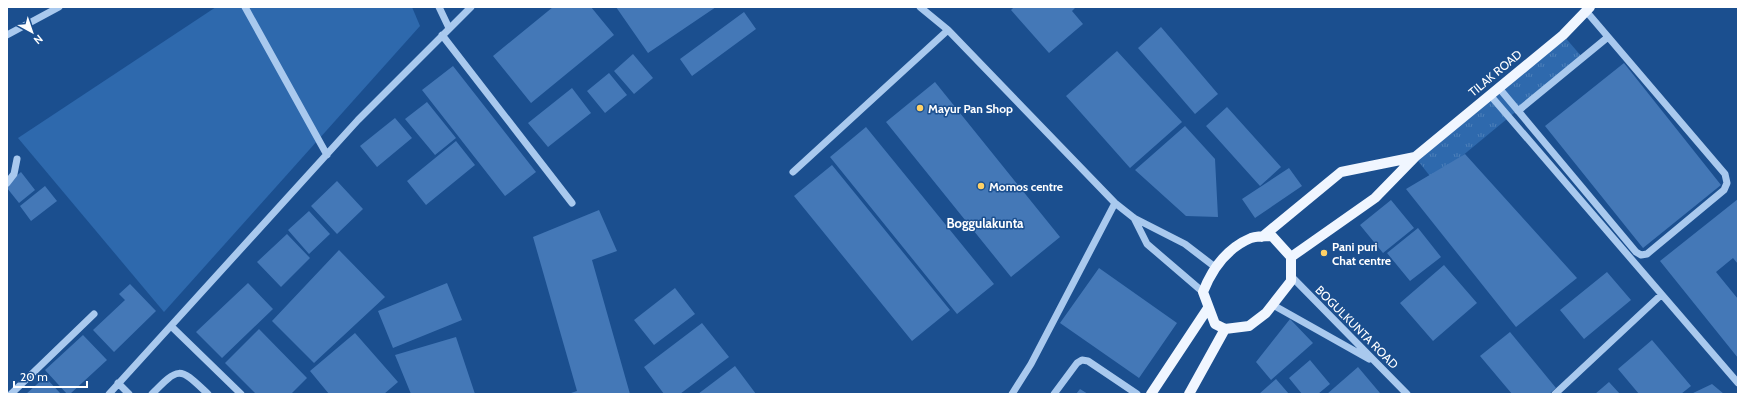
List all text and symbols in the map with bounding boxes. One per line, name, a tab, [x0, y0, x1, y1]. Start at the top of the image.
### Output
north arrow	[12, 12, 52, 52]
text: N	[31, 32, 46, 48]
street label: TILAK ROAD	[1465, 46, 1525, 100]
place label: Mayur Pan Shop	[928, 101, 1013, 116]
marker: Mayur Pan Shop	[915, 103, 925, 113]
place label: Momos centre	[989, 179, 1063, 194]
marker: Momos centre	[976, 181, 986, 191]
district label: Boggulakunta	[946, 215, 1024, 231]
place label: Pani puri Chat centre	[1332, 239, 1391, 268]
marker: Pani puri Chat centre	[1319, 248, 1329, 258]
street label: BOGULKUNTA ROAD	[1312, 282, 1402, 372]
scale bar	[14, 363, 87, 389]
text: 20 m	[20, 369, 48, 384]

